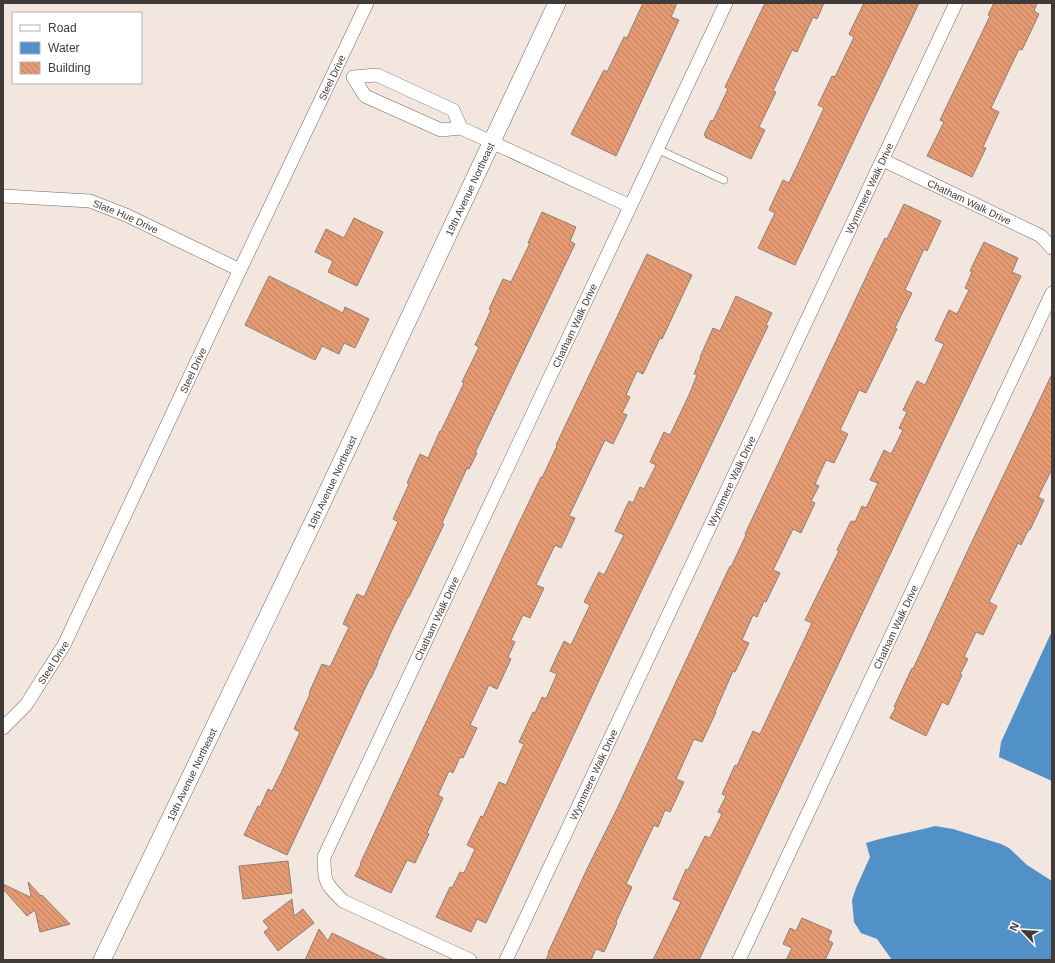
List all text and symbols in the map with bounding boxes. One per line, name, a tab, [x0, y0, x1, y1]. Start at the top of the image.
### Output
legend	[12, 12, 142, 84]
text: Road	[48, 21, 77, 35]
text: Water	[48, 41, 80, 55]
street label: Steel Drive	[317, 53, 348, 102]
text: Building	[48, 61, 91, 75]
street label: 19th Avenue Northeast	[443, 141, 497, 238]
street label: Wynnmere Walk Drive	[843, 141, 896, 235]
street label: Chatham Walk Drive	[926, 177, 1013, 227]
street label: Slate Hue Drive	[91, 198, 160, 236]
street label: Chatham Walk Drive	[550, 281, 599, 369]
street label: Steel Drive	[178, 346, 209, 395]
street label: 19th Avenue Northeast	[306, 434, 359, 531]
street label: Wynnmere Walk Drive	[705, 434, 758, 529]
street label: Chatham Walk Drive	[412, 575, 461, 662]
street label: Chatham Walk Drive	[871, 583, 920, 671]
street label: Steel Drive	[36, 639, 71, 686]
street label: 19th Avenue Northeast	[165, 726, 219, 823]
street label: Wynnmere Walk Drive	[568, 727, 620, 822]
north arrow	[1003, 911, 1043, 951]
text: N	[1007, 921, 1021, 933]

